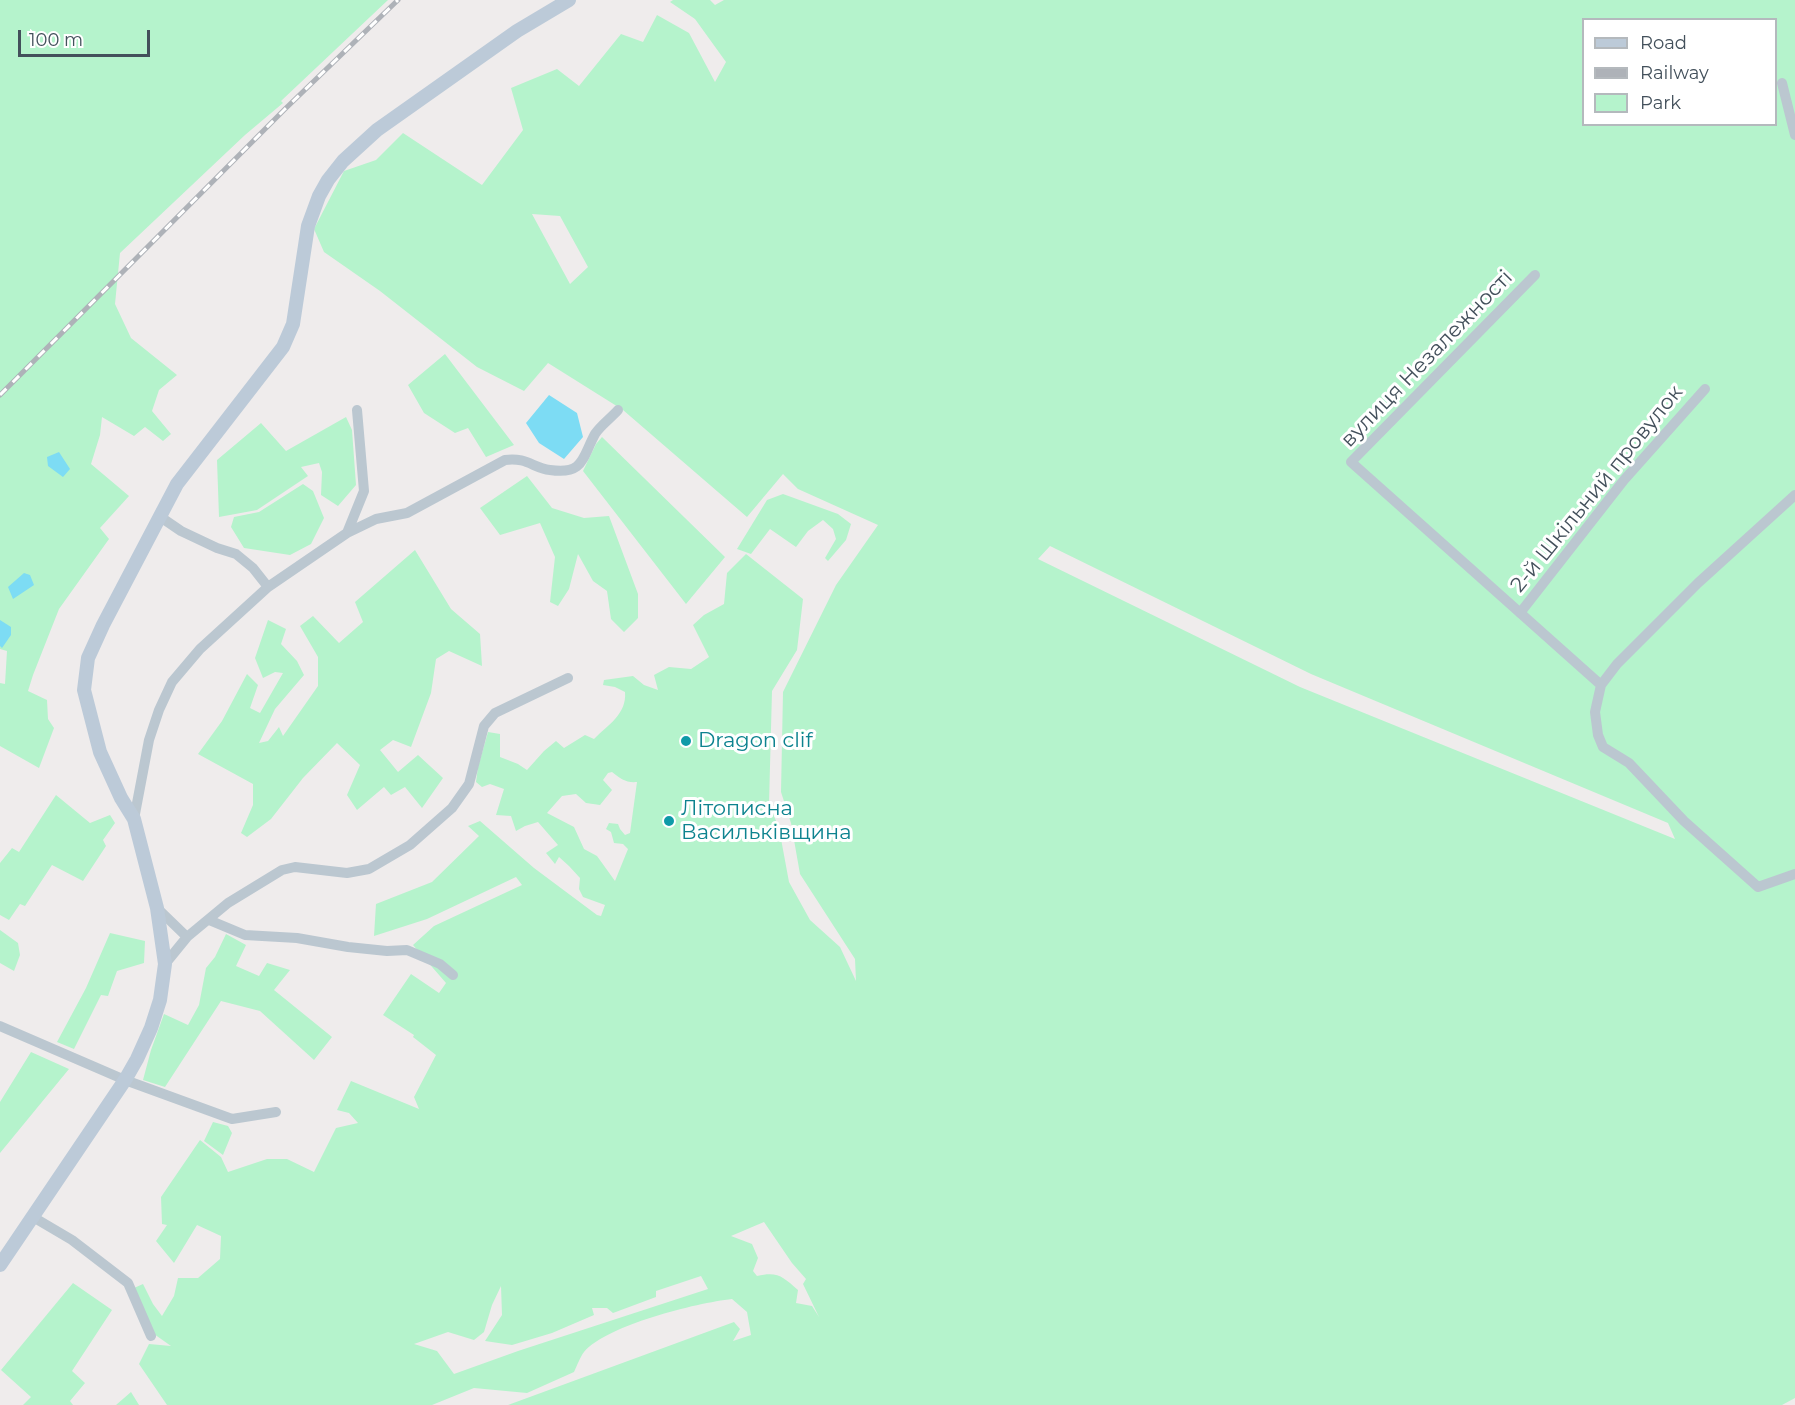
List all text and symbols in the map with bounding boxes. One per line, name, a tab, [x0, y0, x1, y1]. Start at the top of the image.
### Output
scale bar	[21, 18, 153, 56]
legend	[1582, 18, 1777, 126]
text: 100 m	[29, 29, 83, 51]
text: Road	[1640, 32, 1687, 54]
text: Railway	[1640, 62, 1709, 84]
text: Park	[1640, 92, 1681, 114]
street label: вулиця Незалежності	[1336, 265, 1518, 453]
street label: 2-й Шкільний провулок	[1506, 380, 1688, 598]
place label: Dragon clif	[698, 728, 813, 754]
marker: Dragon clif	[679, 734, 693, 748]
place label: Літописна Васильківщина	[681, 796, 851, 846]
marker: Літописна Васильківщина	[662, 814, 676, 828]

